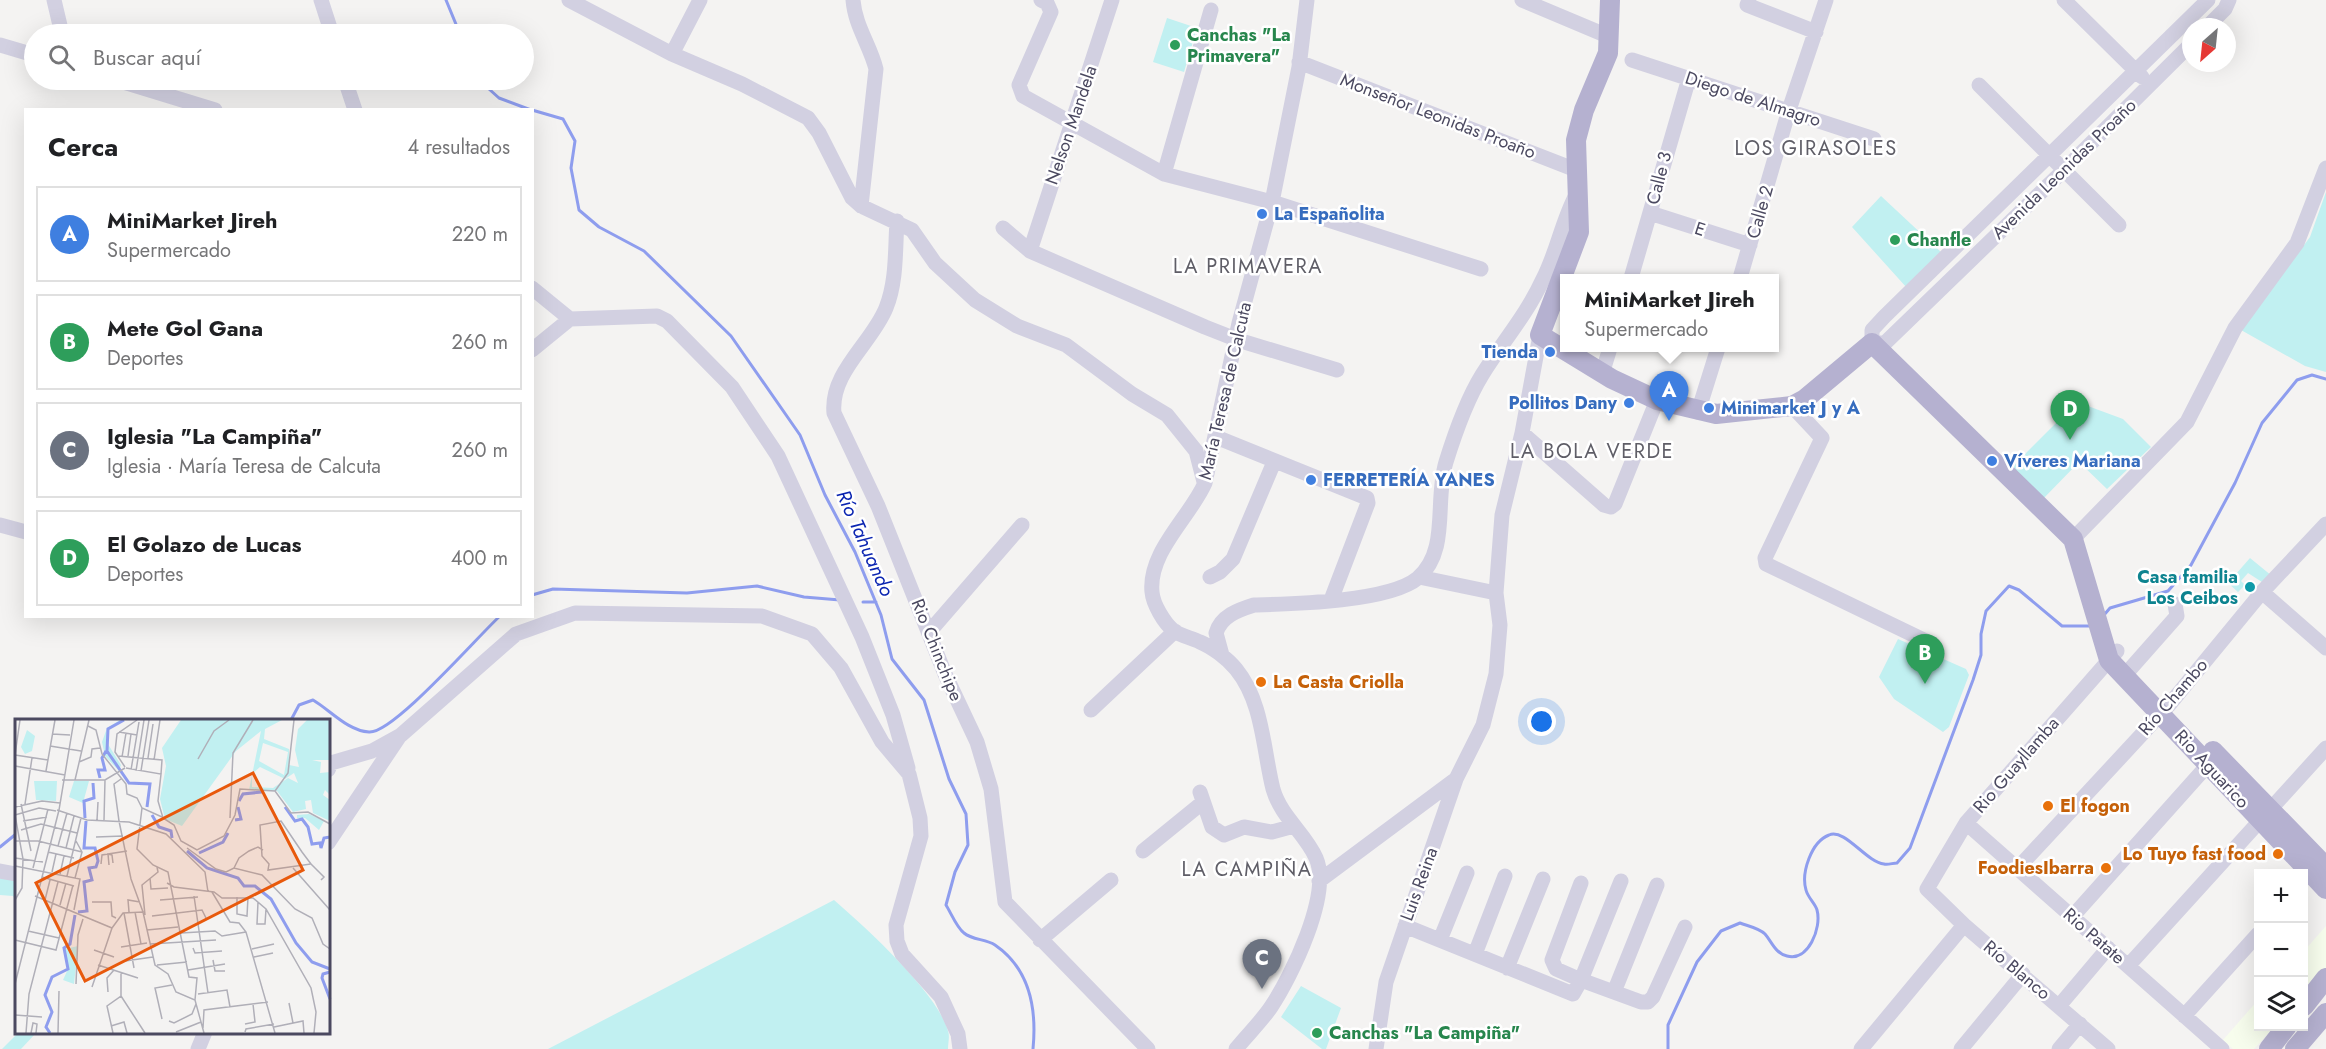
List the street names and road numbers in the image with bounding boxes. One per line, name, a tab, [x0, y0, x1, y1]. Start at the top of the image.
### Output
street label: Nelson Mandela	[1038, 62, 1104, 188]
street label: Diego de Almagro	[1682, 65, 1824, 133]
street label: Monseñor Leonidas Proaño	[1337, 67, 1540, 165]
street label: Avenida Leonidas Proaño	[1986, 93, 2142, 245]
street label: Calle 3	[1640, 149, 1678, 207]
street label: Calle 2	[1740, 182, 1780, 242]
street label: E	[1691, 215, 1709, 243]
street label: María Teresa de Calcuta	[1192, 300, 1258, 482]
street label: Rio Chinchipe	[905, 595, 969, 705]
street label: Río Chambo	[2132, 653, 2214, 741]
street label: Rio Guayllamba	[1967, 711, 2065, 819]
street label: Rio Aguarico	[2169, 724, 2256, 814]
street label: Luis Reina	[1394, 844, 1444, 924]
street label: Rio Patate	[2057, 902, 2131, 970]
street label: Río Blanco	[1978, 934, 2056, 1006]

